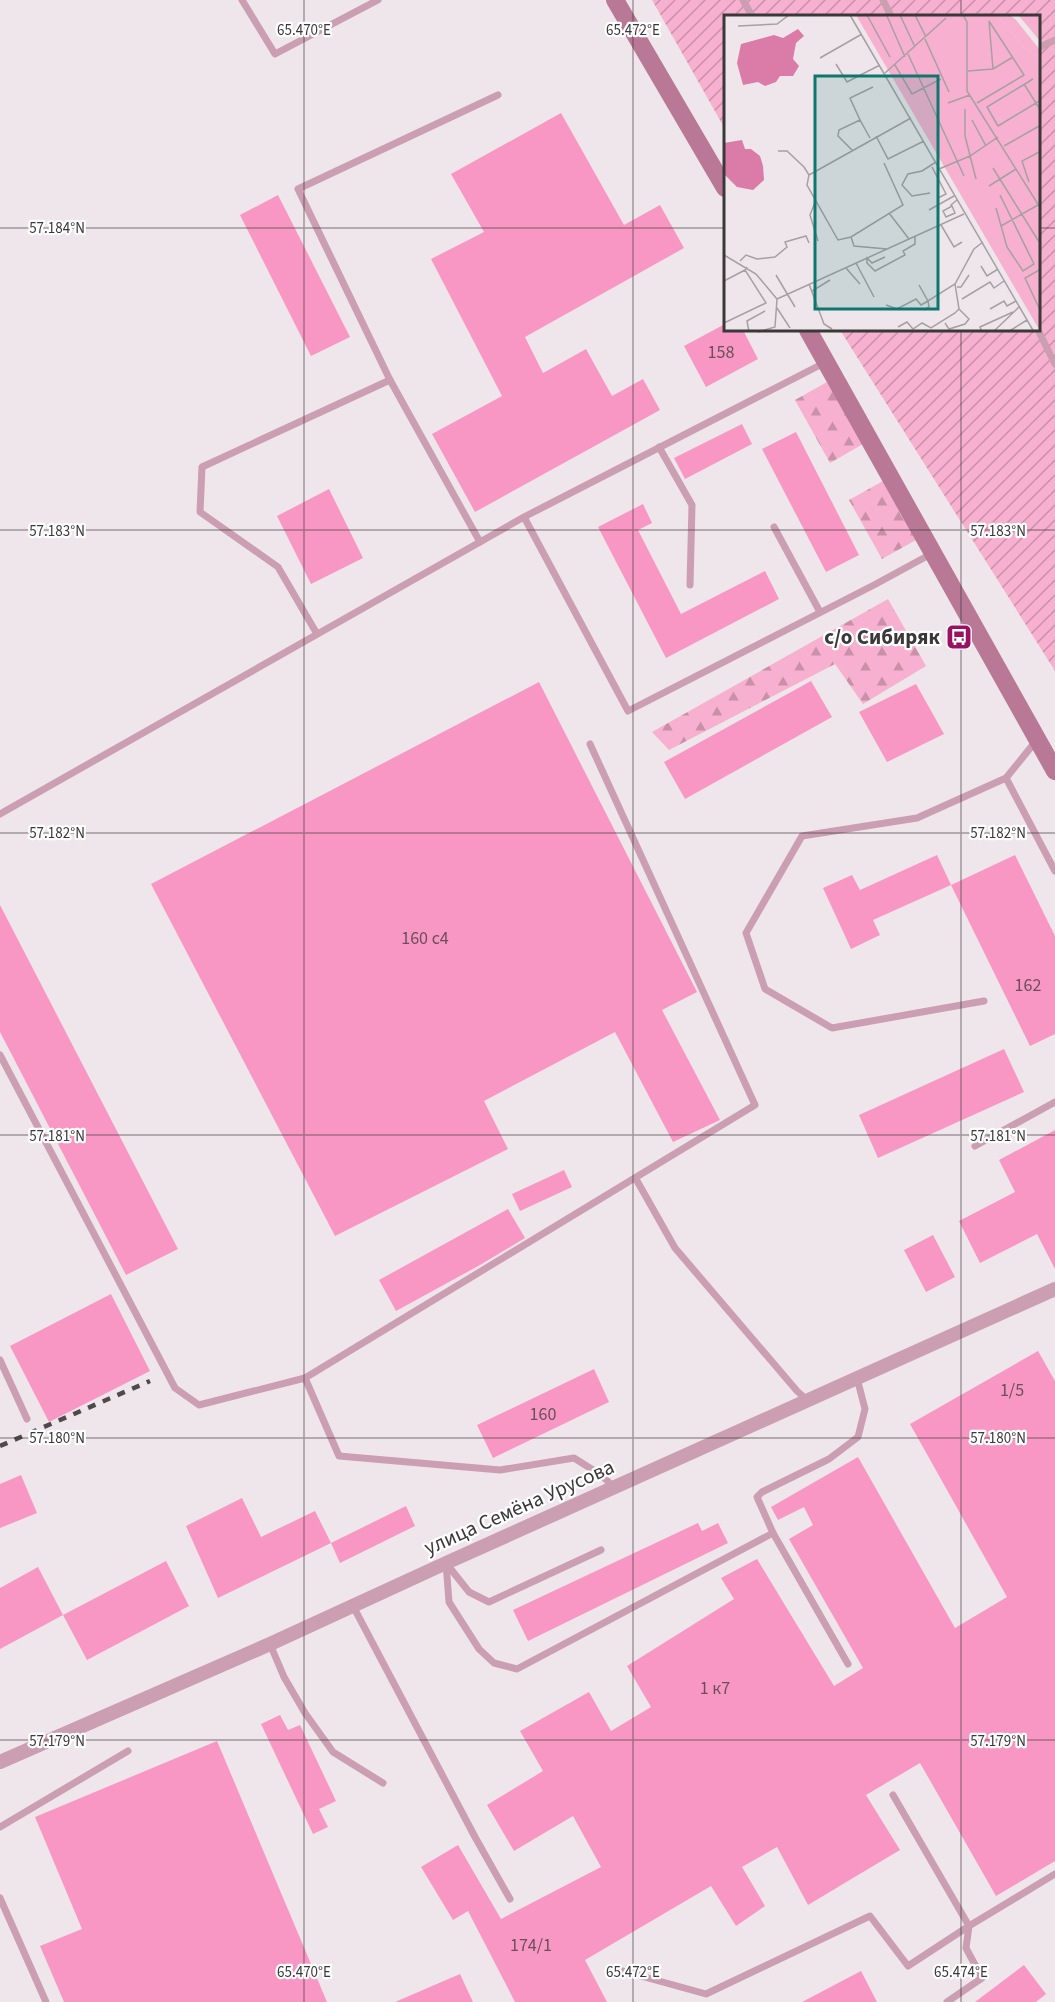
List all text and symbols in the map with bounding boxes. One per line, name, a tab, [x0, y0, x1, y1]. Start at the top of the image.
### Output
inset map	[724, 15, 1040, 332]
text: 65.470°E	[277, 20, 331, 41]
text: 65.472°E	[606, 20, 660, 41]
text: 57.184°N	[29, 218, 85, 239]
house number: 158	[708, 340, 734, 365]
text: 57.183°N	[29, 521, 85, 542]
text: 57.183°N	[970, 521, 1026, 542]
place label: с/о Сибиряк	[824, 622, 940, 652]
bus stop icon: с/о Сибиряк	[944, 622, 974, 652]
text: 57.182°N	[29, 823, 85, 844]
text: 57.182°N	[970, 823, 1026, 844]
house number: 160 с4	[401, 926, 449, 951]
house number: 162	[1015, 973, 1041, 998]
text: 57.181°N	[29, 1126, 85, 1147]
text: 57.181°N	[970, 1126, 1026, 1147]
house number: 1/5	[1000, 1378, 1024, 1403]
house number: 160	[530, 1402, 556, 1427]
text: 57.180°N	[29, 1428, 85, 1449]
text: 57.180°N	[970, 1428, 1026, 1449]
street label: улица Семёна Урусова	[419, 1452, 619, 1562]
house number: 1 к7	[700, 1676, 730, 1701]
text: 57.179°N	[29, 1731, 85, 1752]
text: 57.179°N	[970, 1731, 1026, 1752]
house number: 174/1	[510, 1933, 552, 1958]
text: 65.470°E	[277, 1962, 331, 1983]
text: 65.472°E	[606, 1962, 660, 1983]
text: 65.474°E	[934, 1962, 988, 1983]

